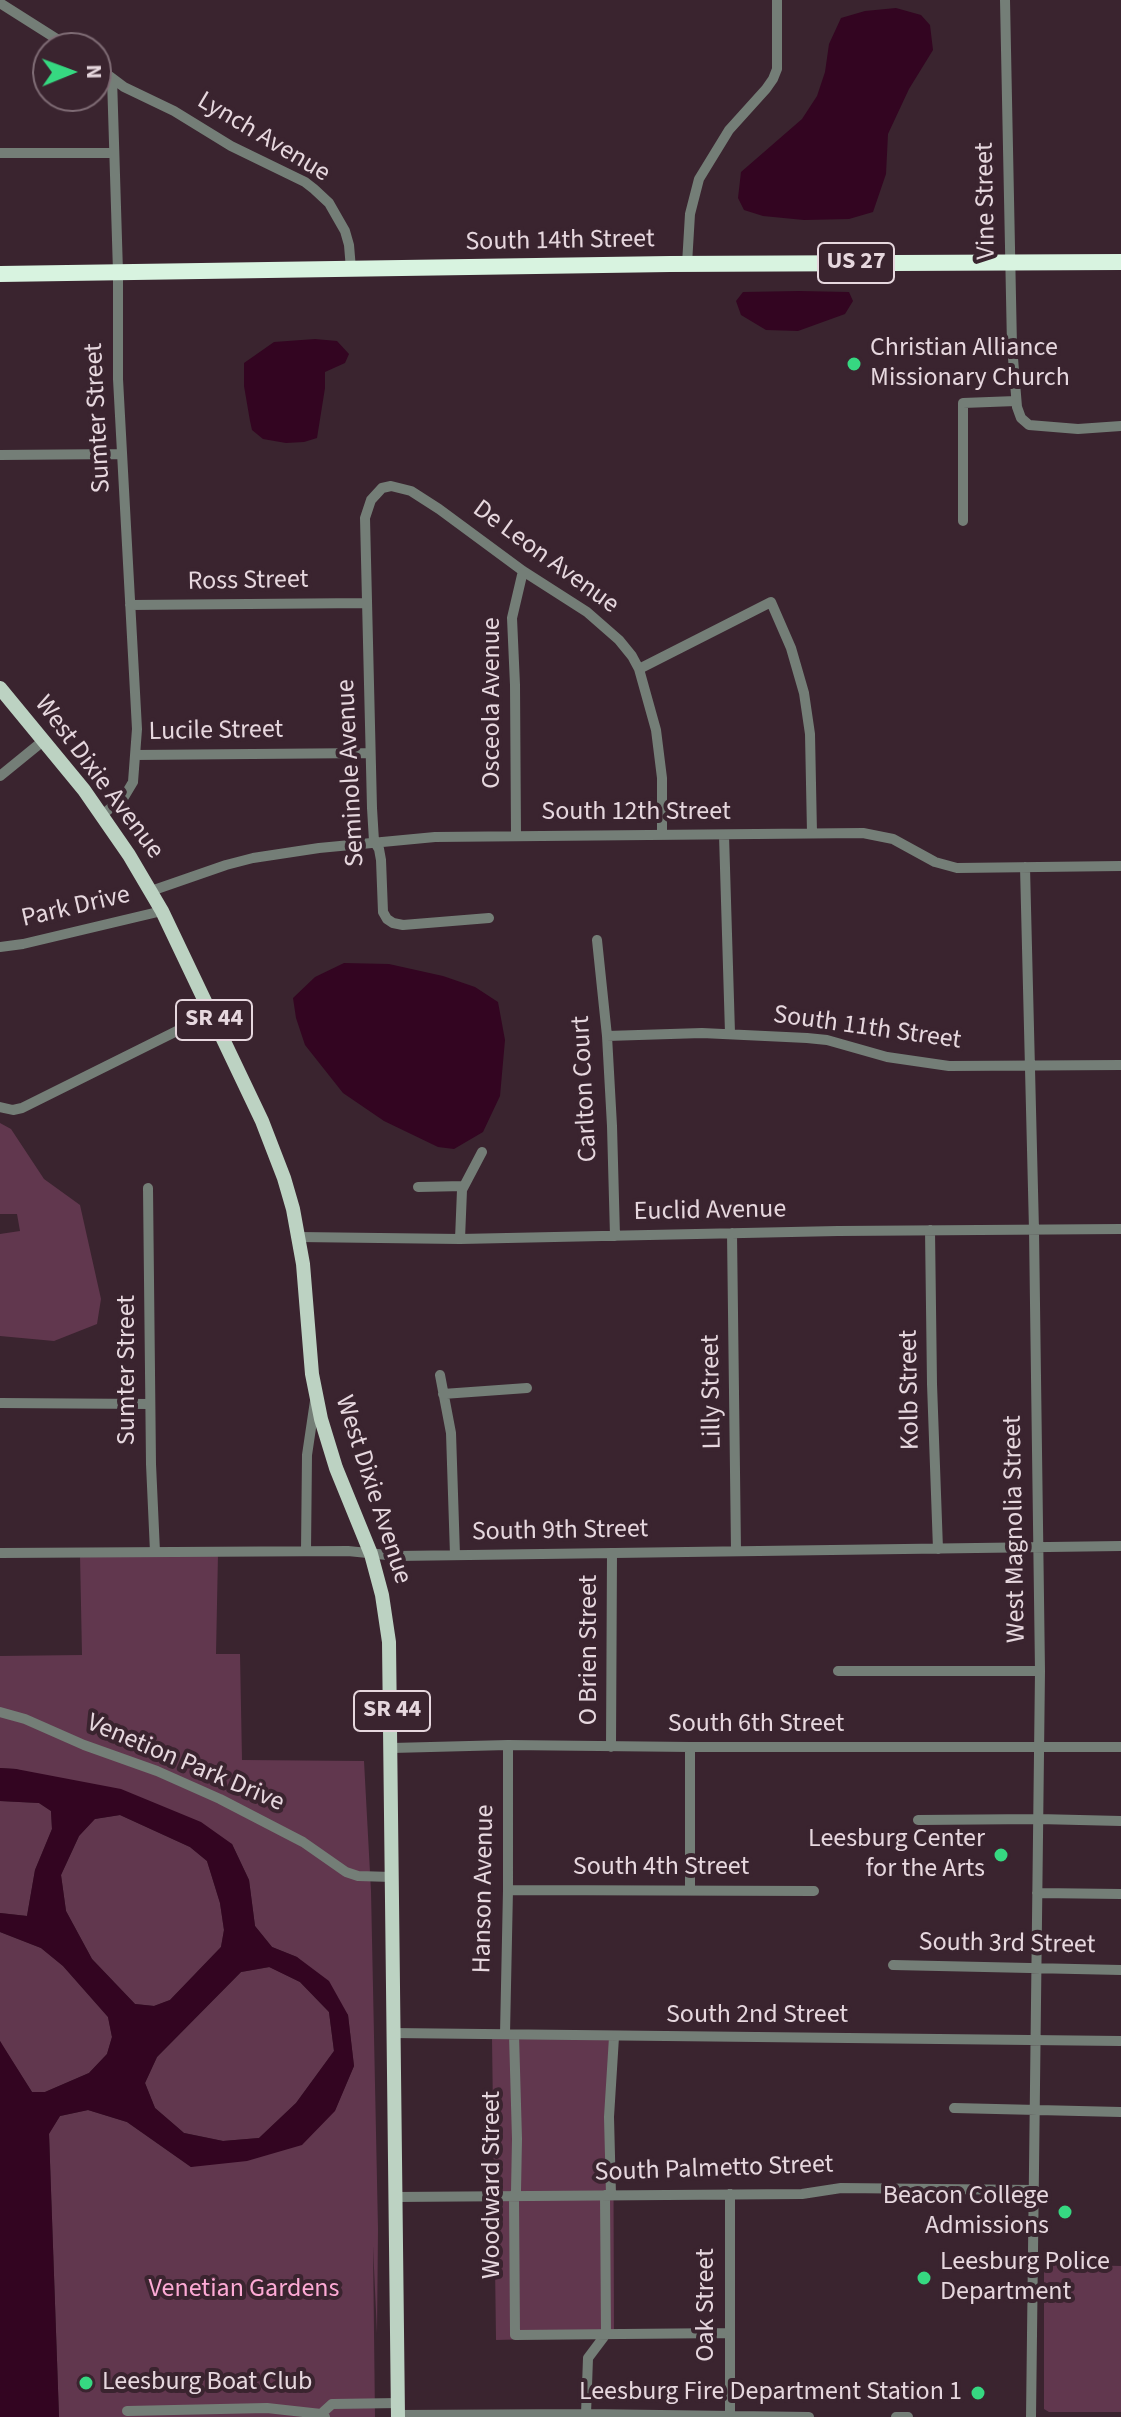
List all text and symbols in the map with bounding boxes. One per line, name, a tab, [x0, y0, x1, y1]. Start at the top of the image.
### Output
north arrow	[32, 32, 112, 112]
text: N	[78, 64, 110, 79]
street label: Lynch Avenue	[191, 86, 335, 190]
street label: Vine Street	[970, 142, 1004, 260]
street label: South 14th Street	[465, 225, 655, 259]
road number: US 27	[818, 243, 894, 283]
place label: Christian Alliance Missionary Church	[870, 333, 1070, 394]
street label: Sumter Street	[79, 342, 119, 494]
marker: Christian Alliance Missionary Church	[845, 355, 863, 373]
street label: De Leon Avenue	[466, 495, 624, 621]
street label: Ross Street	[187, 565, 309, 599]
street label: Osceola Avenue	[477, 617, 509, 789]
street label: Seminole Avenue	[332, 678, 372, 868]
street label: West Dixie Avenue	[26, 690, 170, 866]
street label: Lucile Street	[148, 715, 284, 749]
street label: South 12th Street	[541, 797, 731, 829]
street label: Park Drive	[19, 880, 133, 936]
road number: SR 44	[176, 1000, 252, 1040]
street label: South 11th Street	[771, 1000, 963, 1058]
street label: Carlton Court	[567, 1015, 605, 1163]
street label: Euclid Avenue	[633, 1195, 787, 1229]
street label: Sumter Street	[112, 1295, 144, 1445]
street label: Kolb Street	[894, 1330, 928, 1450]
street label: Lilly Street	[696, 1334, 730, 1450]
street label: West Dixie Avenue	[327, 1392, 417, 1588]
street label: West Magnolia Street	[998, 1415, 1034, 1643]
street label: South 9th Street	[472, 1515, 648, 1549]
street label: O Brien Street	[574, 1575, 606, 1725]
road number: SR 44	[354, 1691, 430, 1731]
street label: Venetion Park Drive	[82, 1708, 288, 1820]
street label: South 6th Street	[668, 1709, 844, 1741]
street label: Hanson Avenue	[468, 1804, 502, 1974]
place label: Leesburg Center for the Arts	[808, 1824, 985, 1886]
marker: Leesburg Center for the Arts	[992, 1846, 1010, 1864]
street label: South 4th Street	[573, 1852, 749, 1884]
street label: South 3rd Street	[918, 1928, 1096, 1962]
street label: South 2nd Street	[666, 2000, 848, 2032]
street label: Woodward Street	[477, 2091, 509, 2279]
street label: South Palmetto Street	[594, 2150, 834, 2190]
place label: Beacon College Admissions	[883, 2181, 1049, 2242]
marker: Beacon College Admissions	[1056, 2203, 1074, 2221]
place label: Leesburg Police Department	[940, 2247, 1110, 2308]
street label: Oak Street	[691, 2248, 723, 2362]
marker: Leesburg Police Department	[915, 2269, 933, 2287]
park label: Venetian Gardens	[149, 2274, 339, 2306]
place label: Leesburg Boat Club	[102, 2367, 312, 2399]
marker: Leesburg Boat Club	[77, 2374, 95, 2392]
place label: Leesburg Fire Department Station 1	[579, 2377, 962, 2409]
marker: Leesburg Fire Department Station 1	[969, 2384, 987, 2402]

